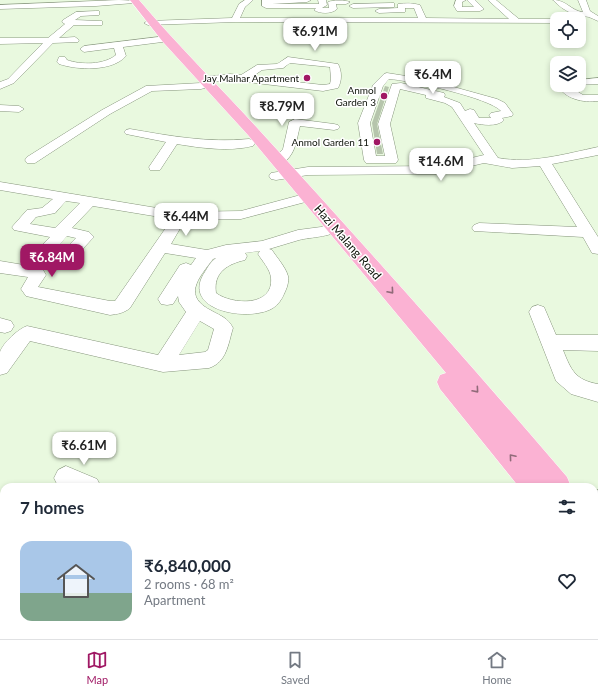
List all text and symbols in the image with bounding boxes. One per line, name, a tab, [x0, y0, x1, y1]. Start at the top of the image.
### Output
map controls	[550, 12, 586, 92]
button: locate	[550, 12, 586, 48]
pin: ₹6.91M	[282, 18, 348, 52]
text: ₹6.91M	[292, 23, 338, 39]
button: layers	[550, 56, 586, 92]
pin: ₹6.4M	[405, 61, 461, 95]
text: ₹6.4M	[414, 66, 452, 82]
place label: Jay Malhar Apartment	[203, 72, 299, 84]
marker: Jay Malhar Apartment	[302, 73, 312, 83]
place label: Anmol Garden 3	[335, 84, 376, 108]
marker: Anmol Garden 3	[379, 91, 389, 101]
pin: ₹8.79M	[249, 93, 315, 127]
text: ₹8.79M	[259, 98, 305, 114]
place label: Anmol Garden 11	[292, 136, 369, 148]
marker: Anmol Garden 11	[372, 137, 382, 147]
pin: ₹14.6M	[408, 148, 474, 182]
text: ₹14.6M	[418, 153, 464, 169]
street label: Hazi Malang Road	[311, 201, 385, 283]
pin: ₹6.44M	[153, 203, 219, 237]
text: ₹6.44M	[163, 208, 209, 224]
pin: ₹6.84M	[19, 244, 85, 278]
text: ₹6.84M	[29, 249, 75, 265]
one-way arrow	[387, 287, 394, 294]
one-way arrow	[472, 385, 479, 393]
pin: ₹6.61M	[51, 432, 117, 466]
text: ₹6.61M	[61, 437, 107, 453]
one-way arrow	[509, 454, 516, 462]
icon: filters	[556, 496, 578, 518]
text: 7 homes	[20, 497, 84, 518]
text: ₹6,840,000	[144, 555, 231, 576]
icon: home	[52, 557, 100, 605]
icon: heart	[556, 570, 578, 592]
text: 2 rooms · 68 m²	[144, 576, 234, 592]
text: Apartment	[144, 592, 205, 608]
tab: Map	[86, 649, 108, 686]
tab: Saved	[281, 649, 310, 686]
tab: Home	[482, 649, 512, 686]

